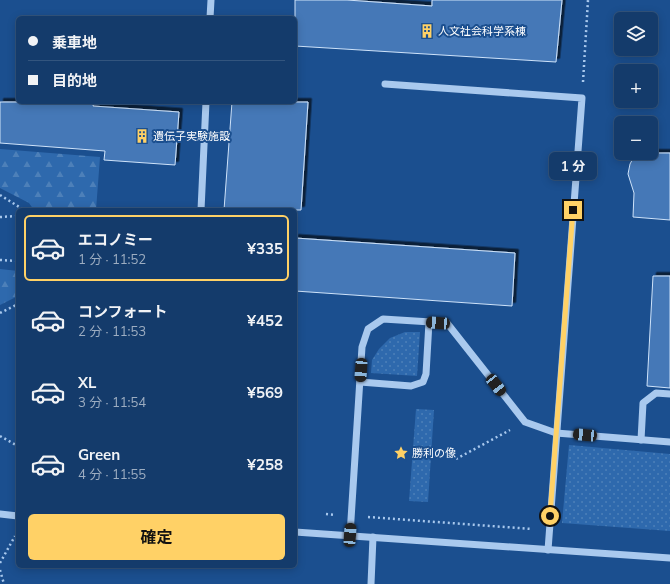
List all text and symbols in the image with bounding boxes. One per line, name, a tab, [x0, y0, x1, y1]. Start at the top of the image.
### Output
map controls	[614, 12, 658, 160]
button: layers	[614, 12, 658, 56]
building icon: 人文社会科学系棟	[419, 23, 435, 39]
place label: 人文社会科学系棟	[438, 24, 526, 38]
text: 乗車地	[52, 33, 97, 52]
button: +	[614, 64, 658, 108]
text: 目的地	[52, 71, 97, 90]
button: −	[614, 116, 658, 160]
building icon: 遺伝子実験施設	[134, 128, 150, 144]
place label: 遺伝子実験施設	[153, 129, 230, 143]
callout: 1 分	[549, 152, 597, 180]
text: 1 分	[561, 158, 585, 174]
route end	[564, 201, 582, 219]
icon: car	[30, 230, 66, 266]
text: エコノミー	[78, 230, 153, 249]
text: ¥335	[247, 239, 283, 258]
text: 1 分 · 11:52	[78, 251, 146, 267]
icon: car	[30, 302, 66, 338]
text: コンフォート	[78, 302, 168, 321]
text: ¥452	[247, 311, 283, 330]
car	[426, 316, 450, 330]
text: 2 分 · 11:53	[78, 323, 146, 339]
car	[354, 358, 368, 382]
car	[484, 372, 508, 398]
text: XL	[78, 373, 96, 392]
icon: car	[30, 374, 66, 410]
text: ¥569	[247, 383, 283, 402]
text: 3 分 · 11:54	[78, 394, 146, 410]
car	[573, 428, 597, 442]
text: Green	[78, 445, 120, 464]
place icon: 勝利の像	[393, 445, 409, 461]
icon: car	[30, 446, 66, 482]
place label: 勝利の像	[412, 446, 456, 460]
text: ¥258	[247, 455, 283, 474]
text: 4 分 · 11:55	[78, 466, 146, 482]
route start	[541, 507, 559, 525]
button: 確定	[28, 514, 285, 560]
car	[343, 523, 357, 547]

